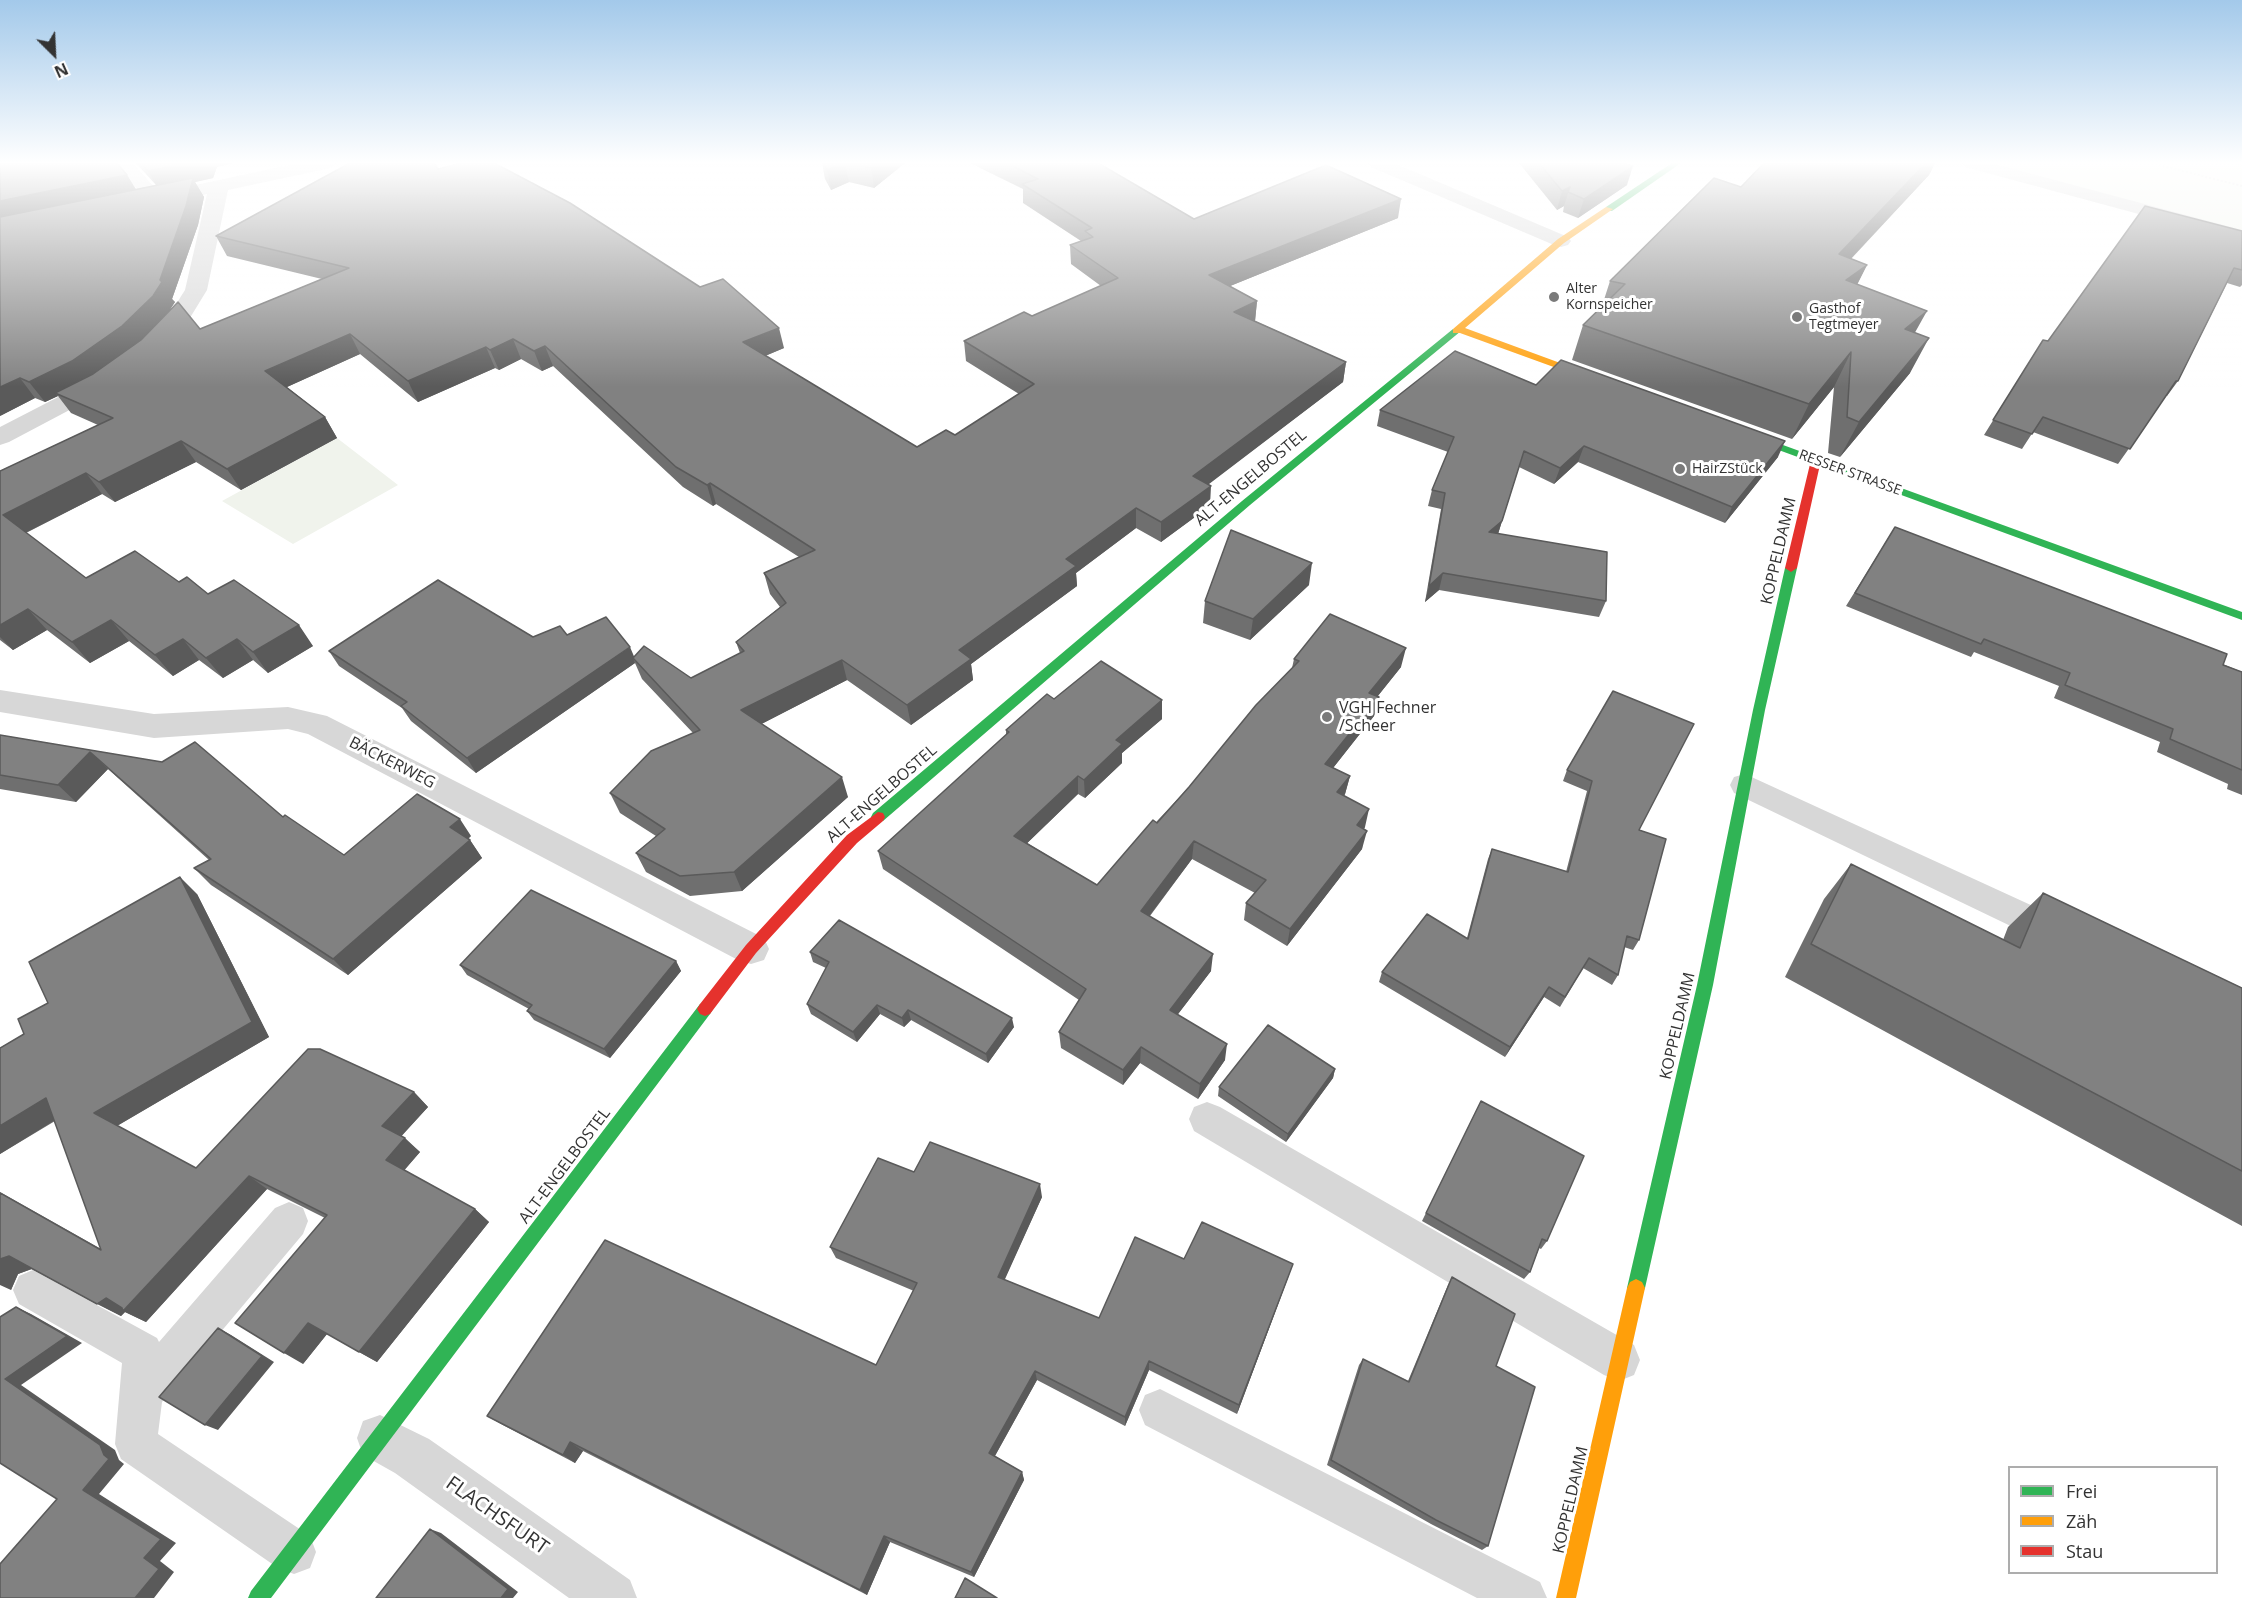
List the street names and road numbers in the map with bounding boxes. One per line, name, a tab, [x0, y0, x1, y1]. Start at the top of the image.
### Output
street label: ALT-ENGELBOSTEL	[1191, 426, 1311, 530]
street label: RESSER STRASSE	[1796, 447, 1904, 499]
street label: KOPPELDAMM	[1757, 496, 1801, 606]
street label: BÄCKERWEG	[346, 733, 438, 793]
street label: ALT-ENGELBOSTEL	[823, 741, 941, 847]
street label: KOPPELDAMM	[1656, 971, 1700, 1081]
street label: ALT-ENGELBOSTEL	[515, 1104, 615, 1228]
street label: KOPPELDAMM	[1549, 1445, 1593, 1555]
street label: FLACHSFURT	[441, 1472, 553, 1560]

